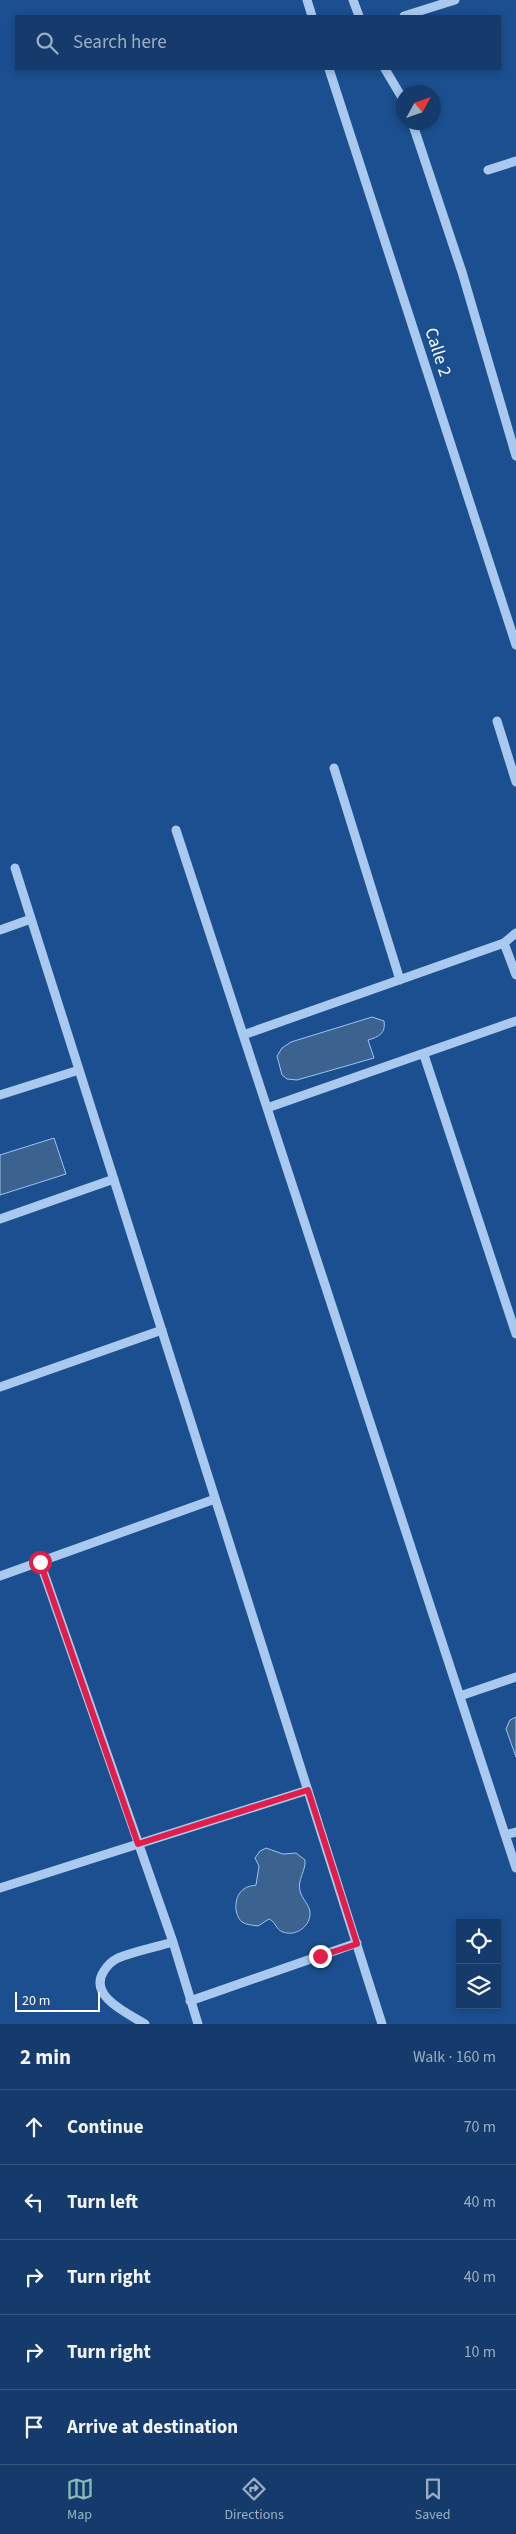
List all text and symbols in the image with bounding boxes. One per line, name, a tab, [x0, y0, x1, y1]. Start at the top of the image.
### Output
search box	[15, 15, 501, 70]
icon: search	[33, 29, 61, 57]
text: Search here	[73, 29, 167, 56]
north arrow	[396, 85, 441, 130]
street label: Calle 2	[418, 324, 458, 380]
route start	[29, 1551, 52, 1574]
map controls	[456, 1919, 501, 2009]
button: locate	[456, 1919, 501, 1964]
route end	[309, 1945, 332, 1968]
button: layers	[456, 1964, 501, 2009]
scale bar	[15, 1989, 100, 2012]
text: 20 m	[22, 1991, 50, 2011]
text: 2 min	[20, 2042, 71, 2072]
text: Walk · 160 m	[413, 2046, 496, 2068]
icon: ahead	[20, 2113, 48, 2141]
text: Continue	[67, 2114, 144, 2141]
text: 70 m	[464, 2116, 496, 2138]
icon: left	[20, 2188, 48, 2216]
text: Turn left	[67, 2189, 138, 2216]
text: 40 m	[464, 2191, 496, 2213]
icon: right	[20, 2263, 48, 2291]
text: Turn right	[67, 2264, 151, 2291]
text: 40 m	[464, 2266, 496, 2288]
icon: right	[20, 2338, 48, 2366]
text: Turn right	[67, 2339, 151, 2366]
text: 10 m	[464, 2341, 496, 2363]
icon: arrive	[20, 2413, 48, 2441]
text: Arrive at destination	[67, 2414, 238, 2441]
tab: Map	[66, 2475, 94, 2525]
tab: Directions	[225, 2475, 284, 2525]
tab: Saved	[415, 2475, 450, 2525]

